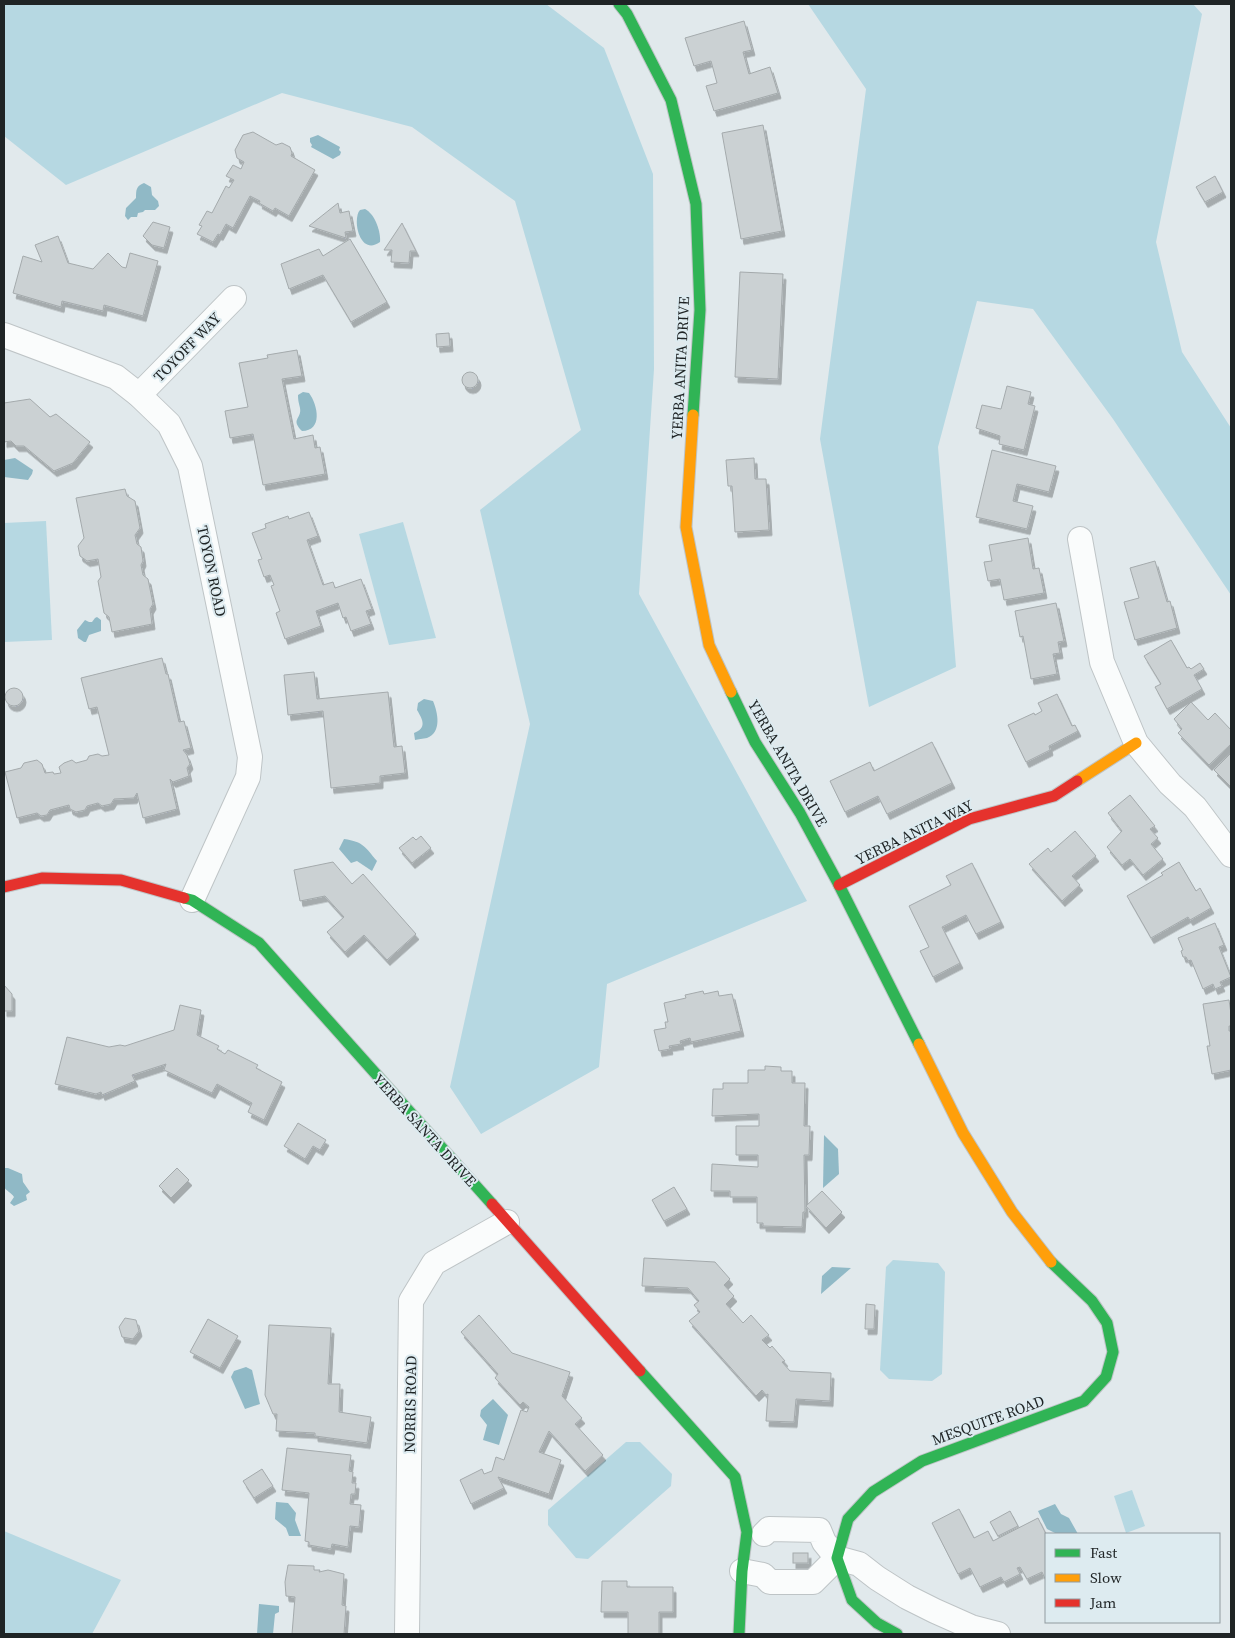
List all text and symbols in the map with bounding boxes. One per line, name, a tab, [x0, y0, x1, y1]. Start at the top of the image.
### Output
street label: YERBA ANITA DRIVE	[666, 296, 694, 440]
street label: TOYOFF WAY	[149, 307, 226, 386]
street label: TOYON ROAD	[192, 524, 232, 618]
street label: YERBA ANITA DRIVE	[743, 696, 833, 830]
street label: YERBA ANITA WAY	[851, 794, 977, 870]
street label: YERBA SANTA DRIVE	[369, 1069, 481, 1191]
street label: NORRIS ROAD	[399, 1355, 421, 1453]
street label: MESQUITE ROAD	[929, 1390, 1047, 1450]
legend	[1045, 1533, 1220, 1623]
text: Fast	[1090, 1542, 1117, 1563]
text: Slow	[1090, 1567, 1122, 1588]
text: Jam	[1089, 1592, 1117, 1613]

